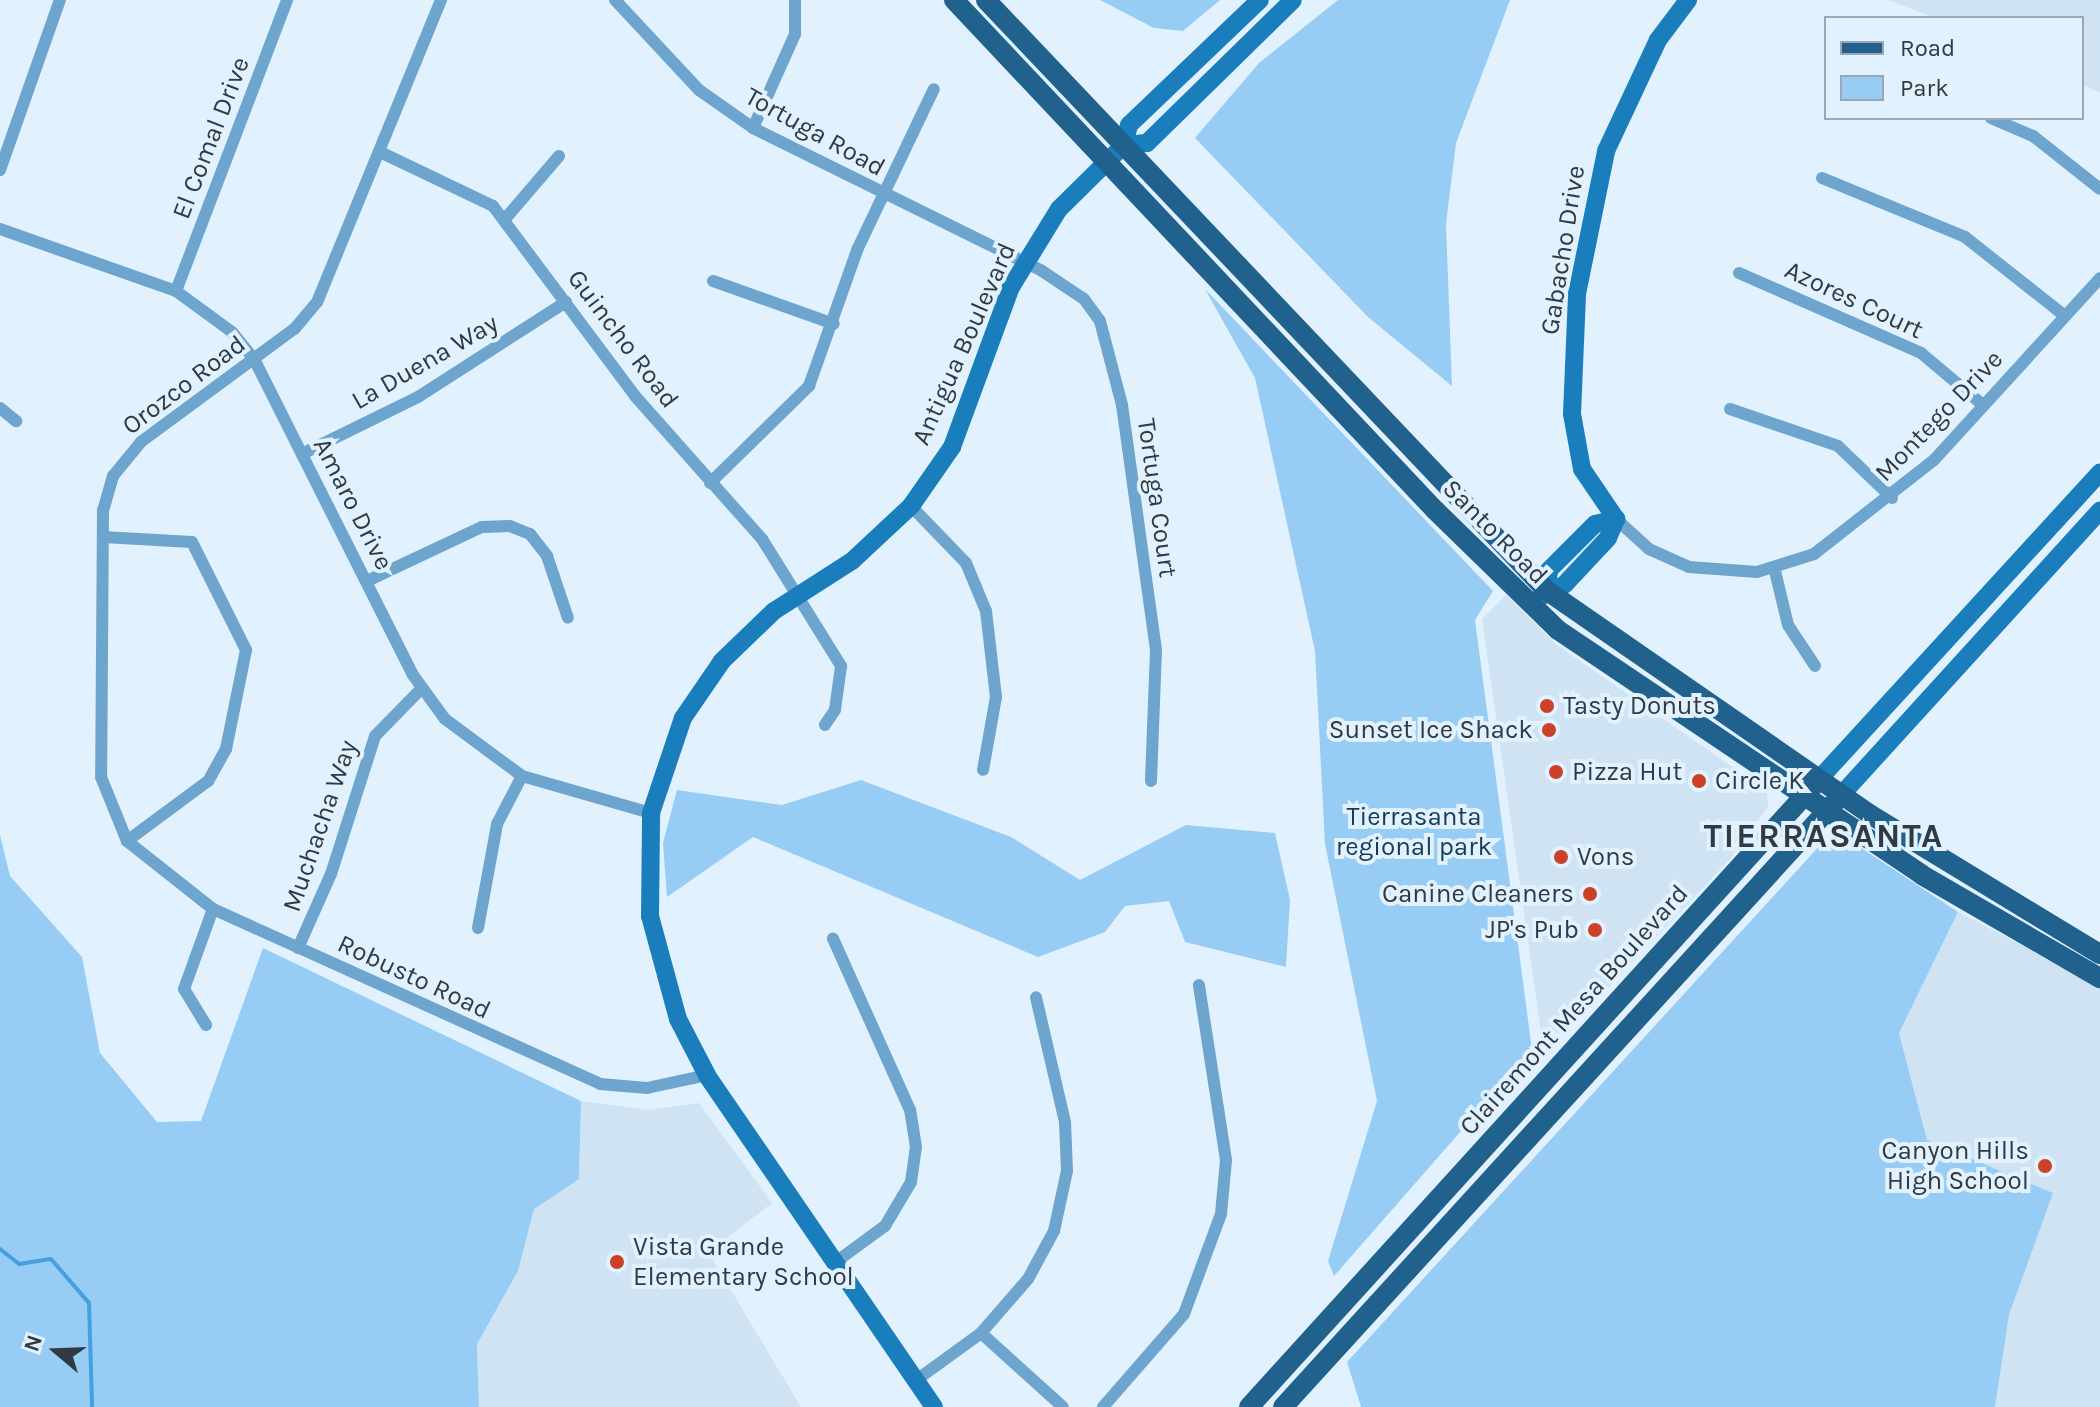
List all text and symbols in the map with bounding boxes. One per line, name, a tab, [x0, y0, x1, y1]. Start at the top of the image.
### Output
legend	[1824, 16, 2084, 120]
text: Road	[1900, 34, 1955, 62]
street label: El Comal Drive	[166, 53, 256, 223]
text: Park	[1900, 74, 1949, 102]
street label: Tortuga Road	[740, 81, 890, 183]
street label: Gabacho Drive	[1534, 163, 1592, 337]
street label: Antigua Boulevard	[905, 238, 1023, 450]
street label: Azores Court	[1780, 254, 1928, 346]
street label: Guincho Road	[561, 264, 685, 414]
street label: La Duena Way	[346, 308, 504, 416]
street label: Orozco Road	[116, 328, 252, 442]
street label: Montego Drive	[1868, 344, 2010, 488]
street label: Tortuga Court	[1130, 416, 1184, 580]
street label: Amaro Drive	[306, 433, 400, 575]
street label: Santo Road	[1436, 473, 1554, 591]
place label: Tasty Donuts	[1563, 690, 1716, 722]
marker: Tasty Donuts	[1538, 697, 1556, 715]
place label: Sunset Ice Shack	[1329, 714, 1533, 746]
marker: Sunset Ice Shack	[1540, 721, 1558, 739]
street label: Muchacha Way	[276, 736, 364, 916]
place label: Pizza Hut	[1572, 756, 1682, 788]
marker: Pizza Hut	[1547, 763, 1565, 781]
place label: Circle K	[1715, 765, 1804, 797]
marker: Circle K	[1690, 772, 1708, 790]
park label: Tierrasanta regional park	[1336, 801, 1492, 862]
district label: TIERRASANTA	[1704, 817, 1944, 857]
place label: Vons	[1577, 841, 1634, 873]
marker: Vons	[1552, 848, 1570, 866]
place label: Canine Cleaners	[1382, 878, 1574, 910]
street label: Clairemont Mesa Boulevard	[1453, 878, 1695, 1142]
marker: Canine Cleaners	[1581, 885, 1599, 903]
place label: JP's Pub	[1485, 914, 1579, 946]
marker: JP's Pub	[1586, 921, 1604, 939]
street label: Robusto Road	[333, 928, 495, 1026]
place label: Canyon Hills High School	[1882, 1135, 2029, 1196]
marker: Canyon Hills High School	[2036, 1157, 2054, 1175]
place label: Vista Grande Elementary School	[633, 1231, 854, 1292]
marker: Vista Grande Elementary School	[608, 1253, 626, 1271]
north arrow	[16, 1311, 96, 1391]
text: N	[18, 1331, 48, 1355]

